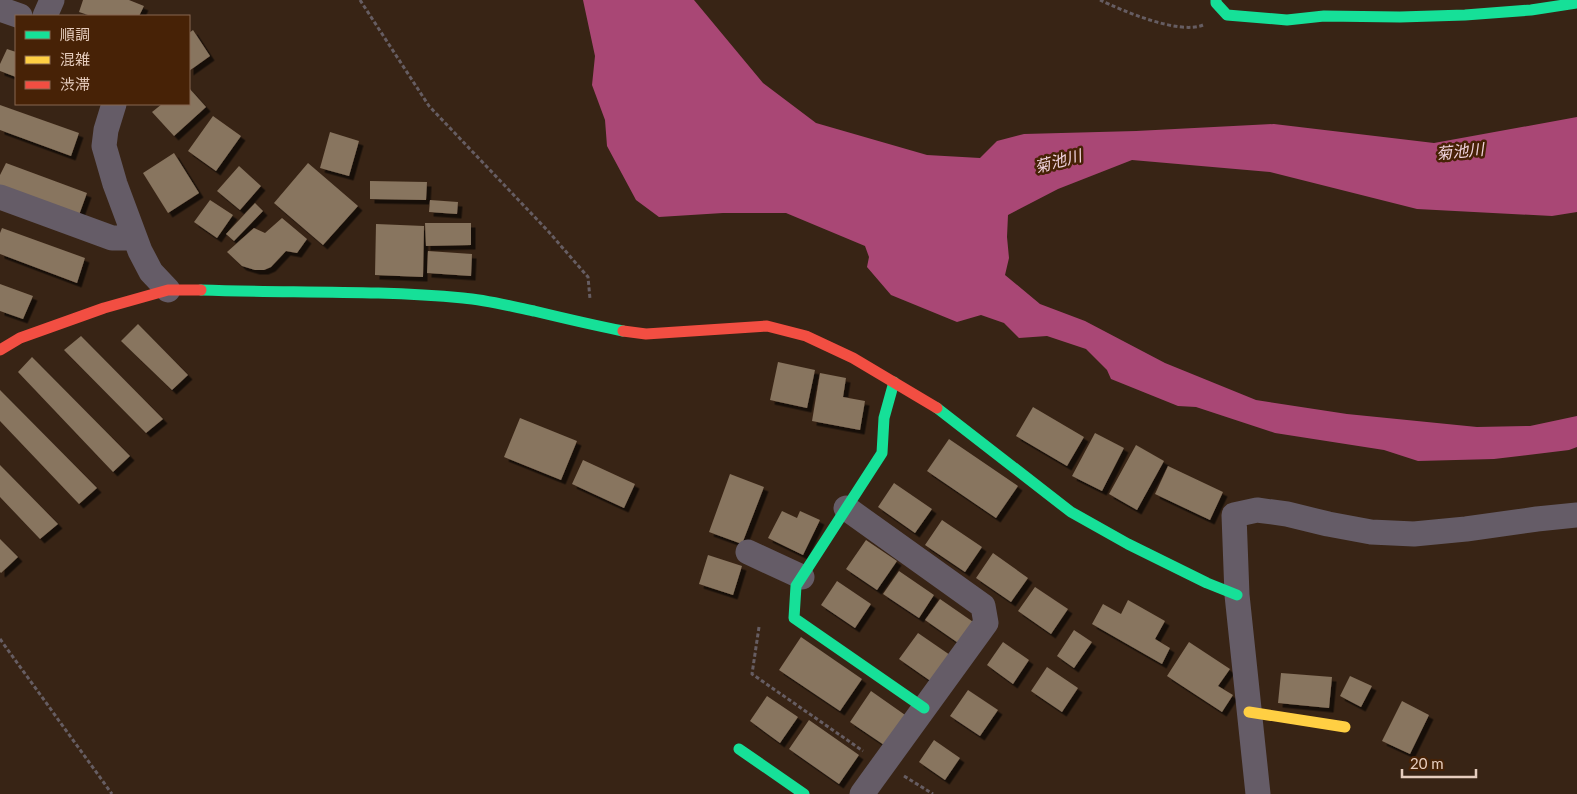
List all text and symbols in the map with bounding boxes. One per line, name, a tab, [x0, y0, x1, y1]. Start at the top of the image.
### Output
legend	[15, 15, 190, 105]
text: 順調	[60, 25, 90, 43]
text: 混雑	[60, 50, 90, 68]
text: 渋滞	[60, 75, 90, 93]
water label: 菊池川	[1435, 138, 1487, 162]
water label: 菊池川	[1032, 145, 1085, 176]
scale bar	[1402, 746, 1476, 778]
text: 20 m	[1410, 754, 1444, 772]

